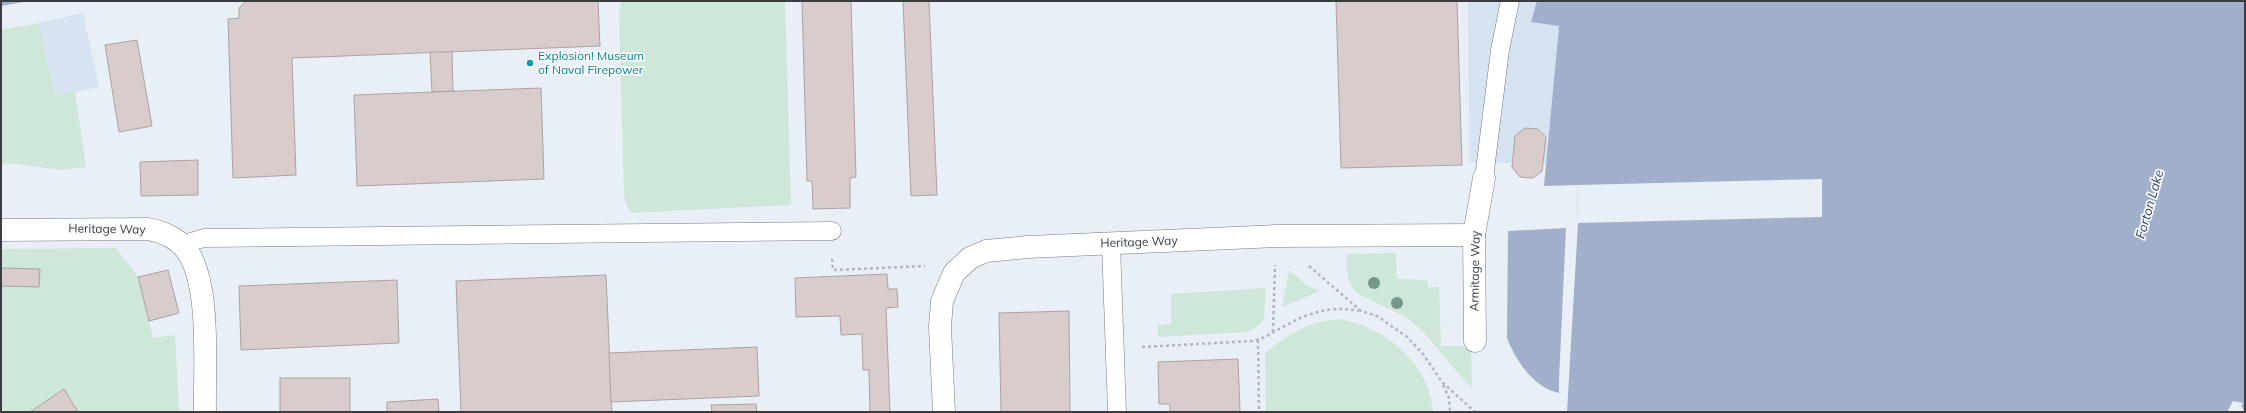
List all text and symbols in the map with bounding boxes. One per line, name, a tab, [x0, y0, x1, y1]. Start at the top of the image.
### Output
place label: Explosion! Museum of Naval Firepower	[538, 48, 644, 77]
marker: Explosion! Museum of Naval Firepower	[525, 58, 535, 68]
water label: Forton Lake	[2132, 168, 2166, 240]
street label: Heritage Way	[68, 220, 146, 237]
street label: Armitage Way	[1466, 230, 1483, 312]
street label: Heritage Way	[1100, 233, 1179, 250]

